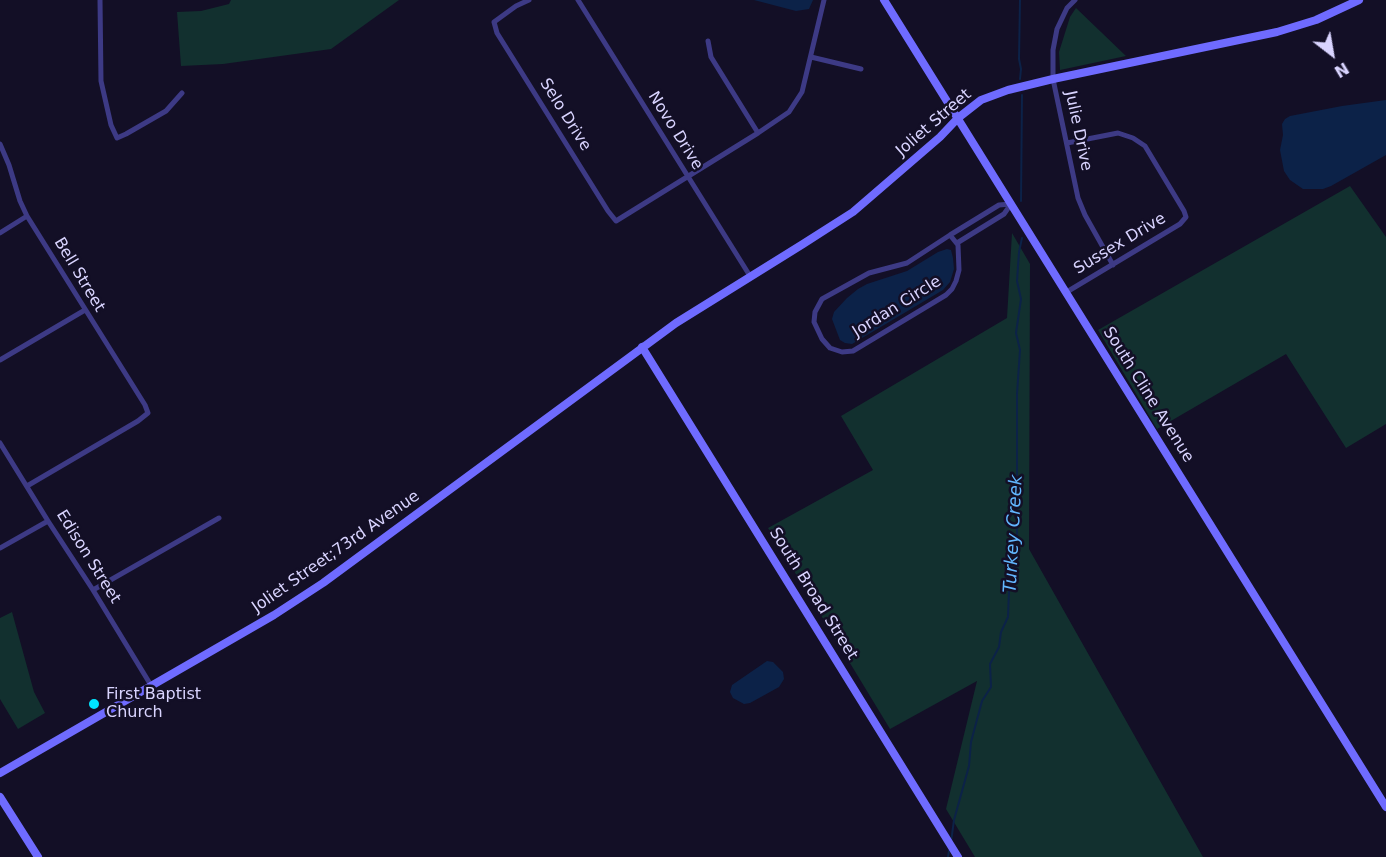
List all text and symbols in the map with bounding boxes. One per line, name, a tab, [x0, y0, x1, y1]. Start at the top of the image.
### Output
north arrow	[1302, 24, 1362, 84]
text: N	[1331, 58, 1352, 81]
street label: Selo Drive	[535, 75, 595, 155]
street label: Joliet Street	[893, 85, 975, 161]
street label: Novo Drive	[643, 88, 707, 174]
street label: Julie Drive	[1060, 89, 1096, 173]
street label: Sussex Drive	[1071, 209, 1169, 279]
street label: Bell Street	[49, 234, 109, 316]
street label: Jordan Circle	[849, 272, 945, 342]
street label: South Cline Avenue	[1098, 324, 1198, 466]
water label: Turkey Creek	[1000, 474, 1028, 594]
street label: Joliet Street;73rd Avenue	[249, 487, 423, 617]
street label: Edison Street	[52, 507, 124, 607]
street label: South Broad Street	[765, 524, 861, 664]
place label: First Baptist Church	[106, 685, 201, 723]
marker: First Baptist Church	[87, 697, 101, 711]

